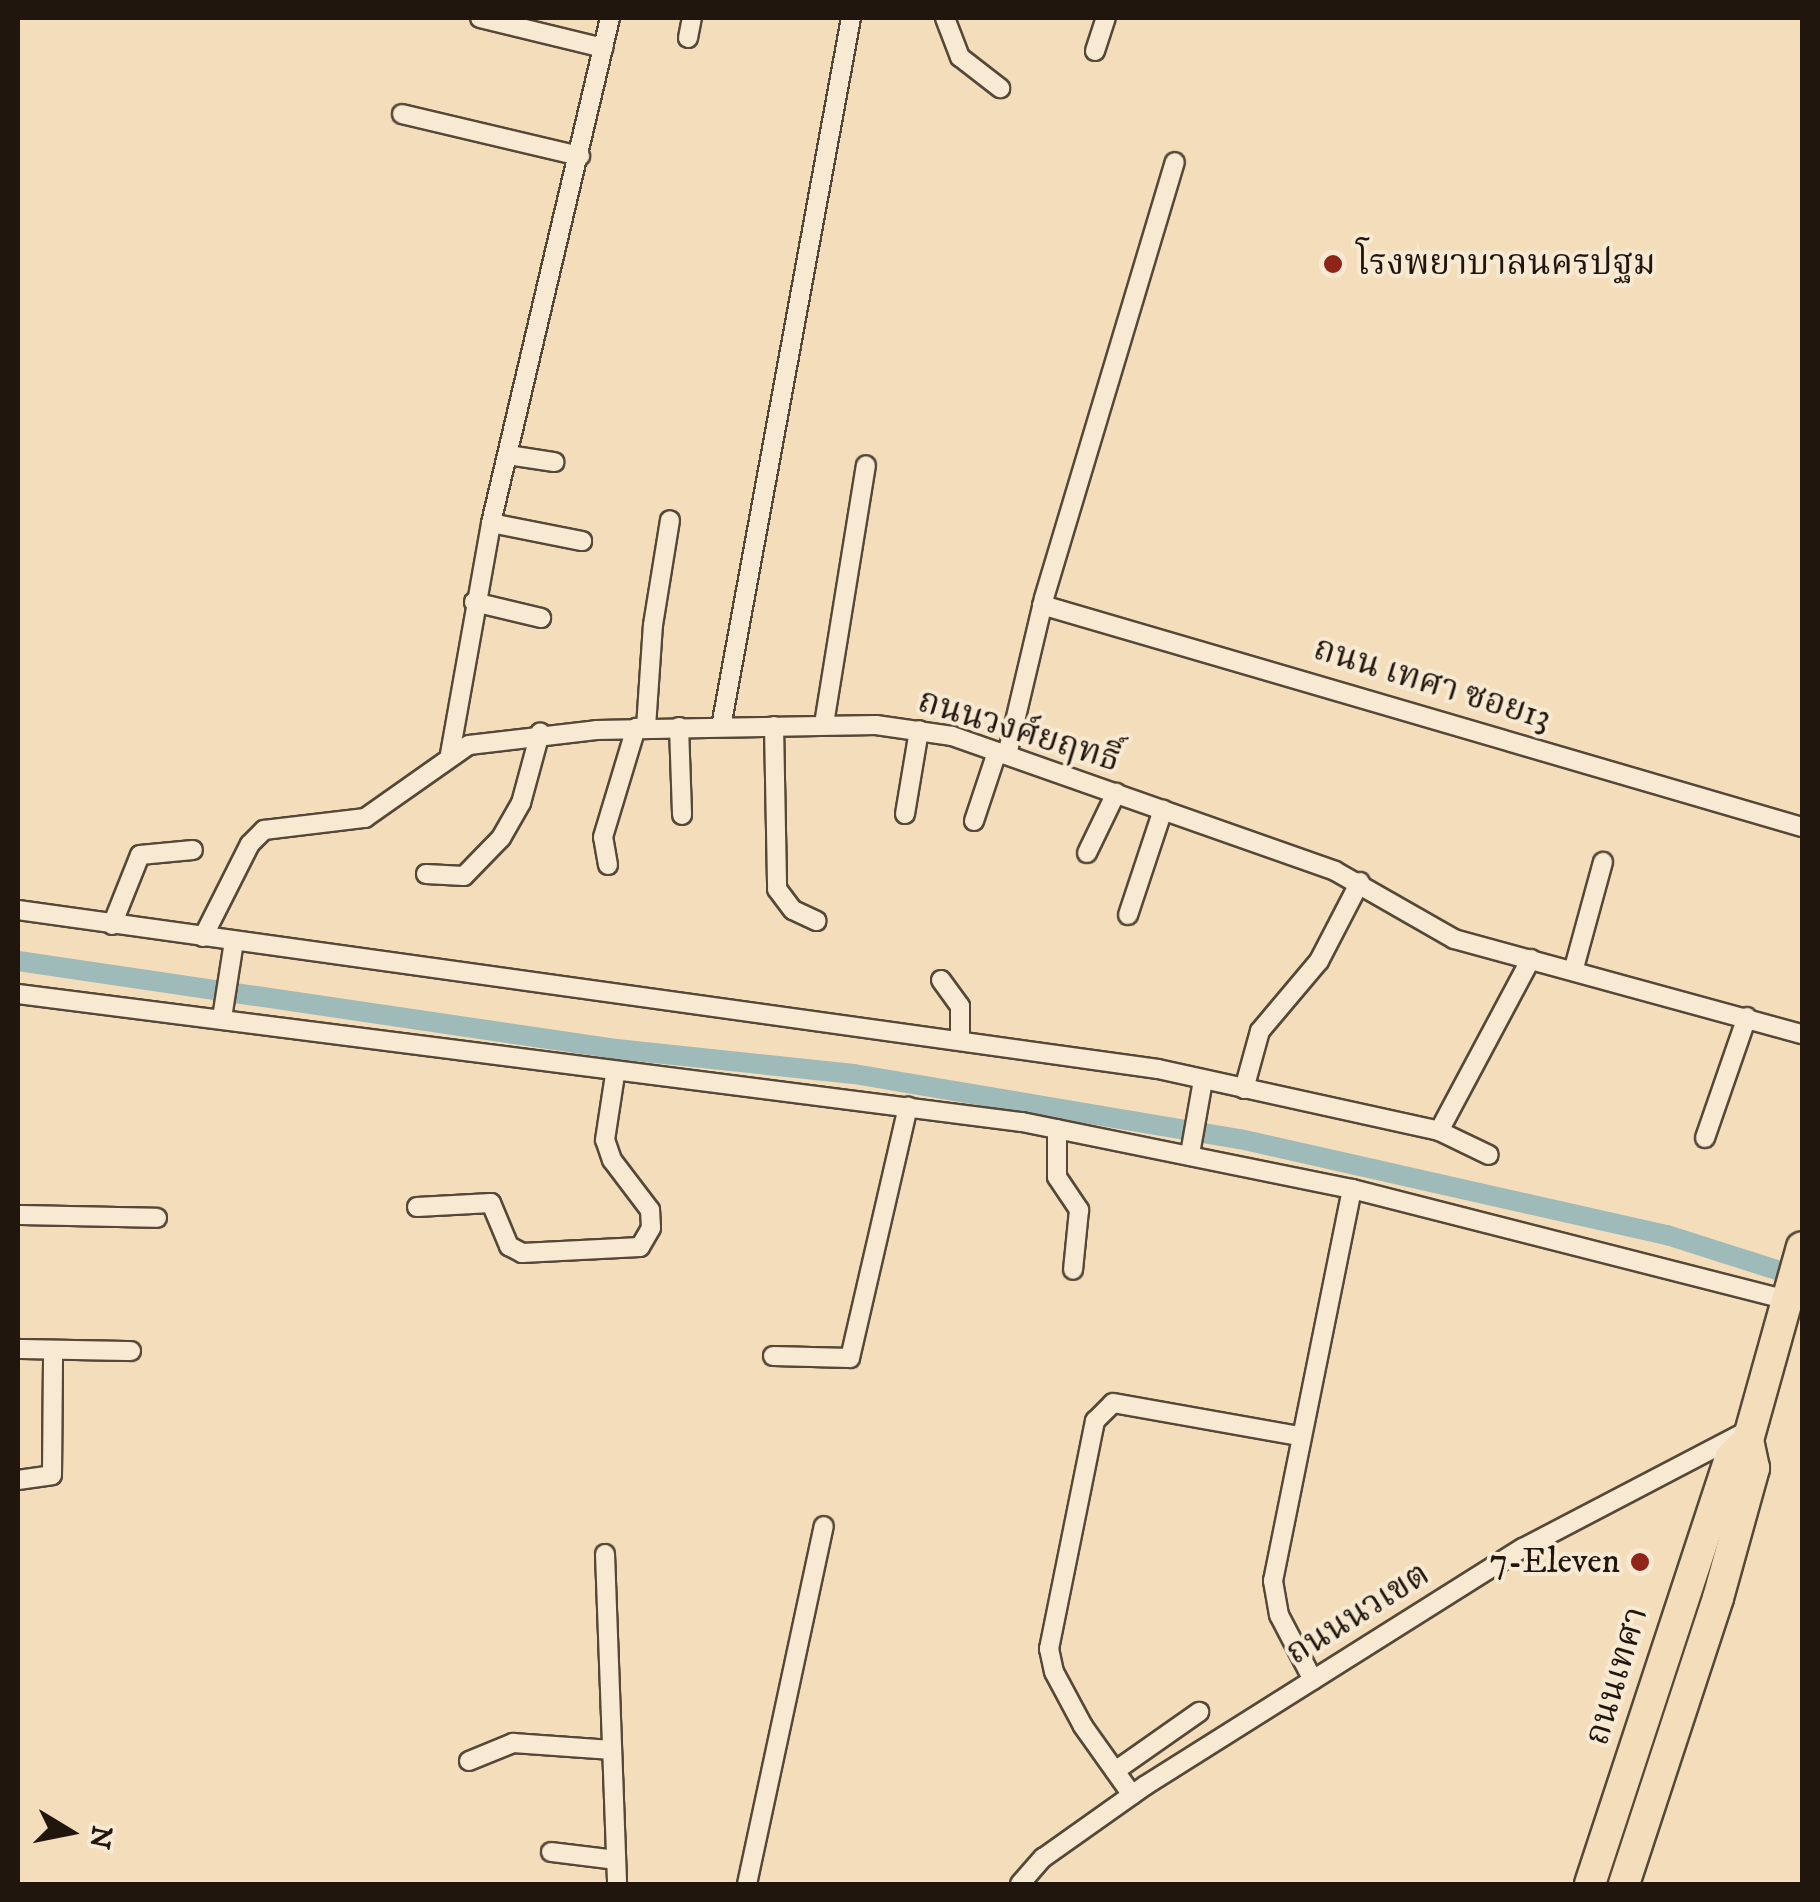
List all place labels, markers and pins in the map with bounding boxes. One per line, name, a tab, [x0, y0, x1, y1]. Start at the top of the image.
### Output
place label: โรงพยาบาลนครปฐม	[1356, 243, 1656, 285]
marker: โรงพยาบาลนครปฐม	[1320, 251, 1346, 277]
place label: 7-Eleven	[1490, 1541, 1620, 1583]
marker: 7-Eleven	[1629, 1551, 1651, 1573]

